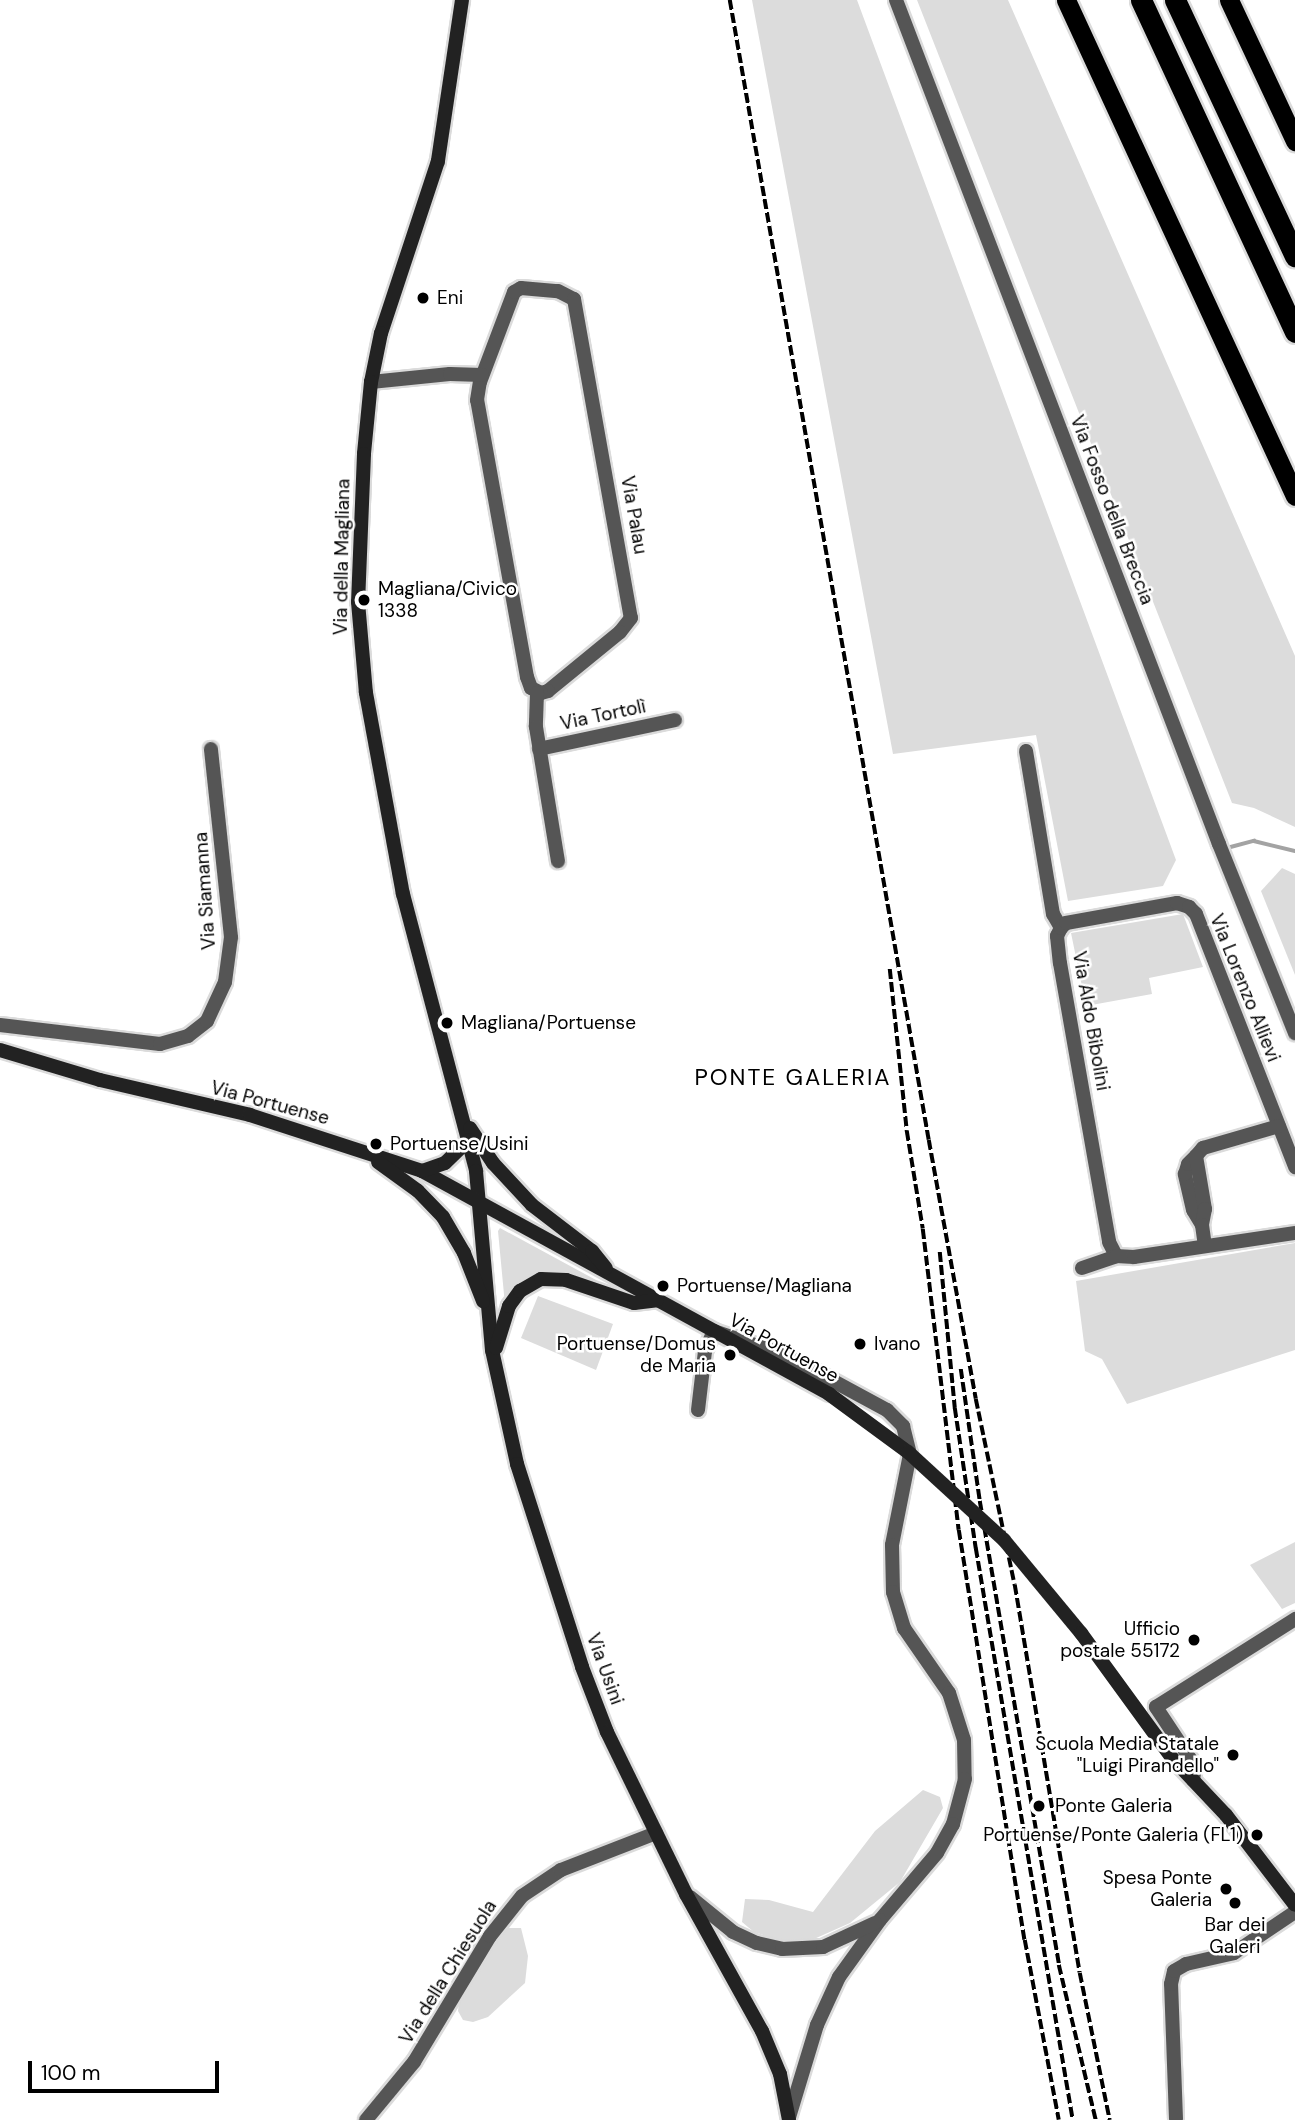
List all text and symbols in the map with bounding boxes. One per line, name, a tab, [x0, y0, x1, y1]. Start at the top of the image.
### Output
place label: Eni	[437, 287, 463, 309]
marker: Eni	[415, 290, 431, 306]
street label: Via Fosso della Breccia	[1065, 412, 1159, 608]
street label: Via Palau	[616, 474, 652, 556]
street label: Via della Magliana	[329, 479, 355, 635]
place label: Magliana/Civico 1338	[378, 578, 517, 622]
marker: Magliana/Civico 1338	[356, 592, 372, 608]
street label: Via Tortolì	[558, 695, 648, 735]
street label: Via Siamanna	[190, 831, 220, 951]
street label: Via Lorenzo Allievi	[1205, 911, 1285, 1065]
street label: Via Aldo Bibolini	[1068, 949, 1114, 1093]
place label: Magliana/Portuense	[461, 1012, 636, 1034]
marker: Magliana/Portuense	[439, 1015, 455, 1031]
district label: PONTE GALERIA	[696, 1063, 890, 1091]
street label: Via Portuense	[208, 1076, 332, 1130]
place label: Portuense/Usini	[390, 1133, 529, 1155]
marker: Portuense/Usini	[368, 1136, 384, 1152]
place label: Portuense/Magliana	[677, 1275, 852, 1297]
marker: Portuense/Magliana	[655, 1278, 671, 1294]
street label: Via Portuense	[725, 1309, 843, 1387]
place label: Portuense/Domus de Maria	[557, 1333, 716, 1377]
place label: Ivano	[874, 1333, 920, 1355]
marker: Ivano	[852, 1336, 868, 1352]
marker: Portuense/Domus de Maria	[722, 1347, 738, 1363]
place label: Ufficio postale 55172	[1060, 1618, 1180, 1662]
street label: Via Usini	[582, 1630, 628, 1708]
marker: Ufficio postale 55172	[1186, 1632, 1202, 1648]
place label: Scuola Media Statale "Luigi Pirandello"	[1035, 1733, 1219, 1777]
marker: Scuola Media Statale "Luigi Pirandello"	[1225, 1747, 1241, 1763]
place label: Ponte Galeria	[1055, 1795, 1172, 1817]
marker: Ponte Galeria	[1029, 1796, 1049, 1816]
place label: Portuense/Ponte Galeria (FL1)	[983, 1824, 1243, 1846]
marker: Portuense/Ponte Galeria (FL1)	[1249, 1827, 1265, 1843]
place label: Spesa Ponte Galeria	[1103, 1867, 1212, 1911]
marker: Spesa Ponte Galeria	[1218, 1881, 1234, 1897]
marker: Bar dei Galeri	[1227, 1895, 1243, 1911]
street label: Via della Chiesuola	[395, 1896, 501, 2048]
place label: Bar dei Galeri	[1204, 1914, 1266, 1958]
scale bar	[32, 2046, 222, 2090]
text: 100 m	[41, 2059, 101, 2087]

